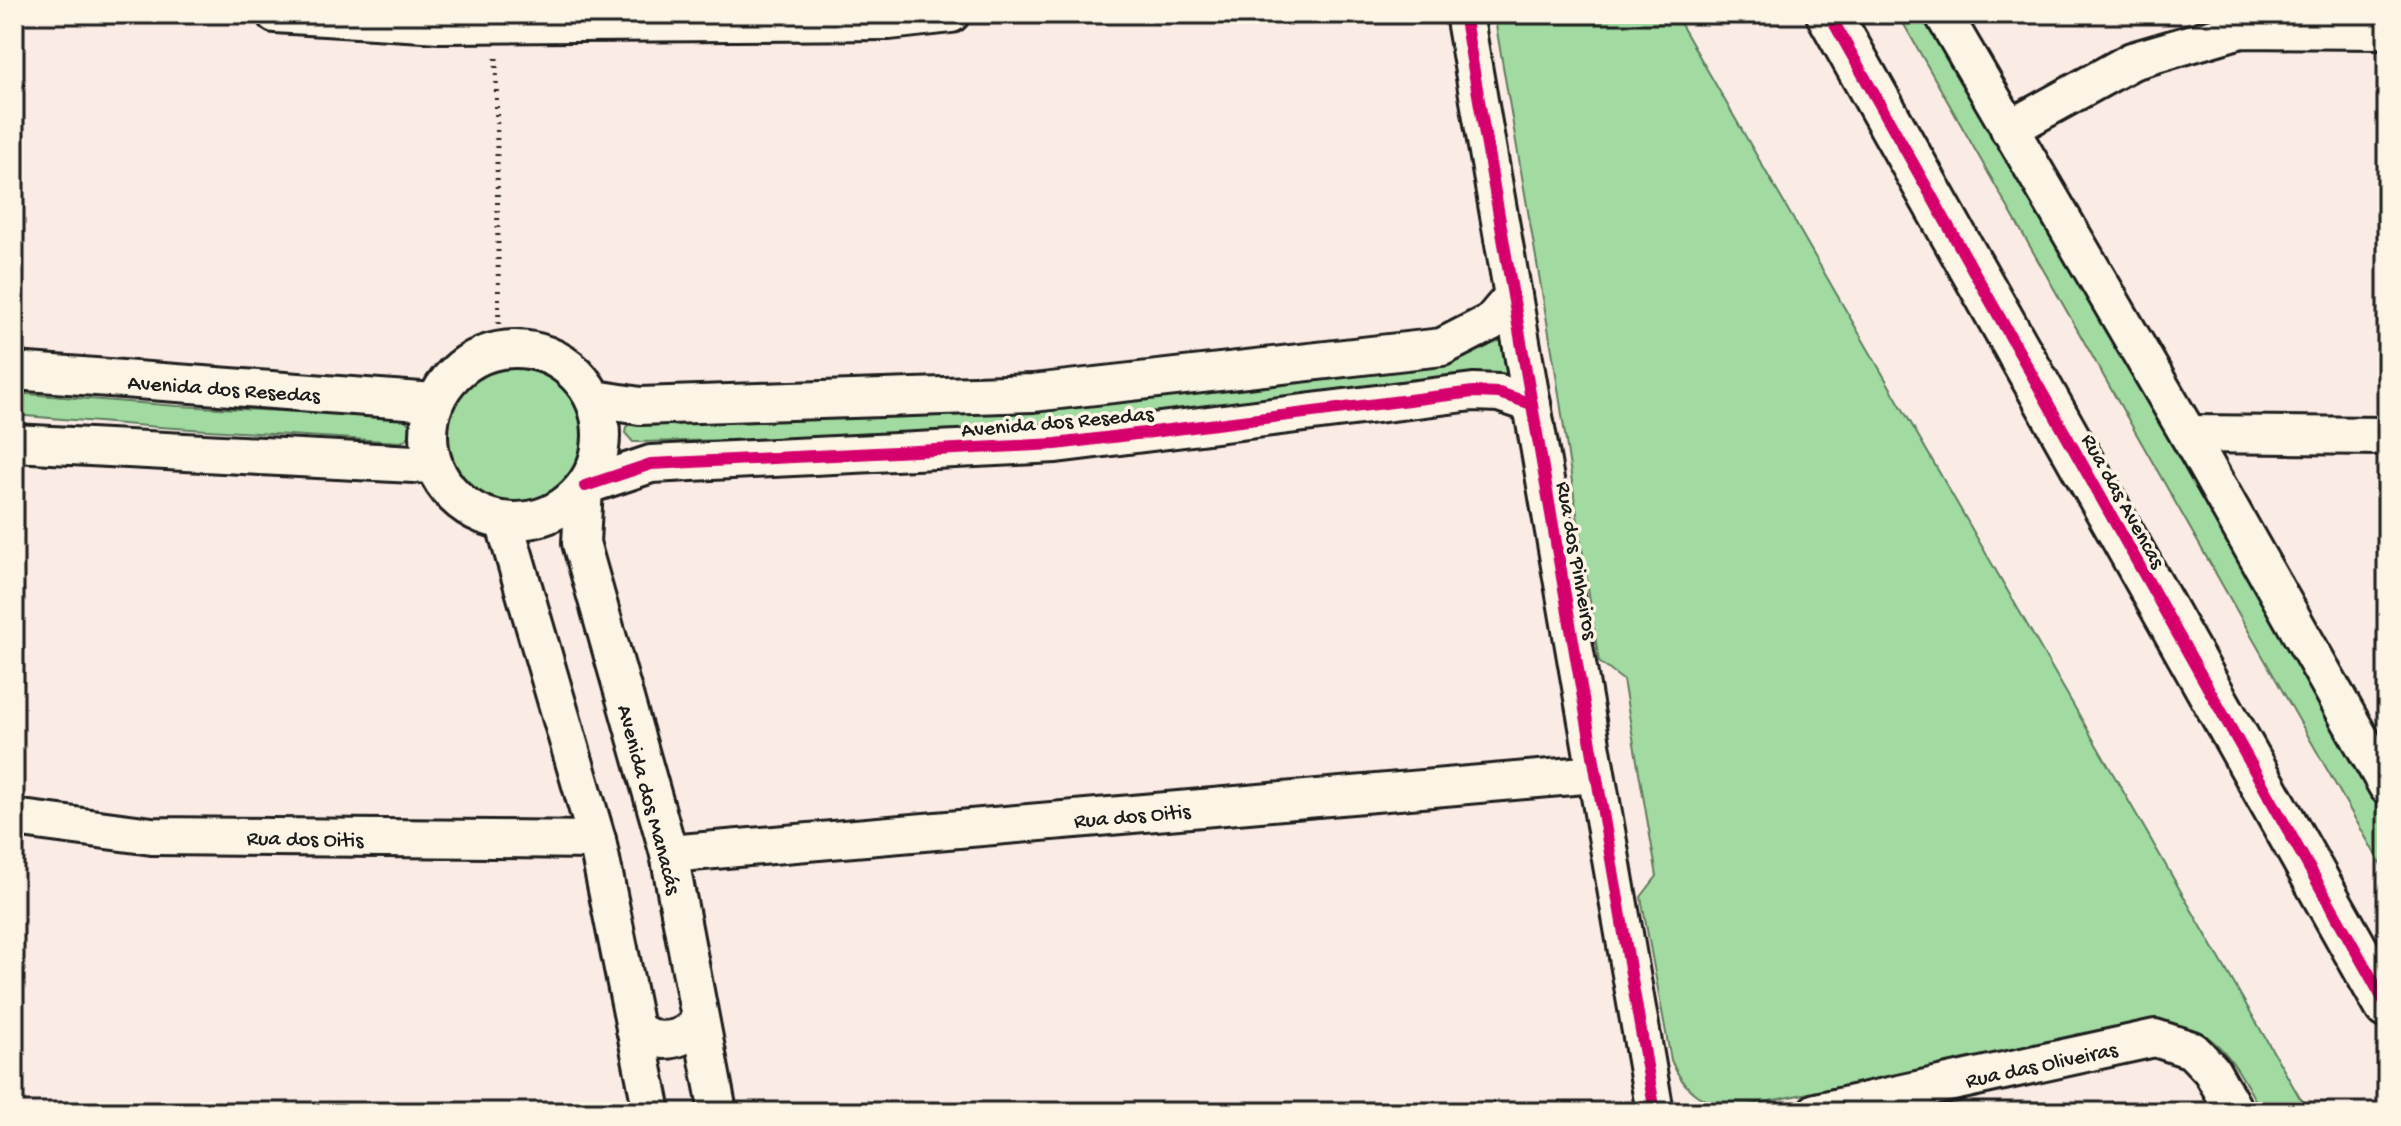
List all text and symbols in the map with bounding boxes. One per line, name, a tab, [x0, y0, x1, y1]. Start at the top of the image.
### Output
street label: Avenida dos Resedas	[127, 371, 322, 411]
street label: Avenida dos Resedas	[960, 403, 1155, 445]
street label: Rua das Avencas	[2074, 430, 2170, 575]
street label: Rua dos Pinheiros	[1548, 480, 1602, 642]
street label: Avenida dos Manacás	[609, 702, 685, 899]
street label: Rua dos Oitis	[1073, 800, 1193, 836]
street label: Rua dos Oitis	[246, 827, 364, 855]
street label: Rua das Oliveiras	[1964, 1038, 2121, 1096]

